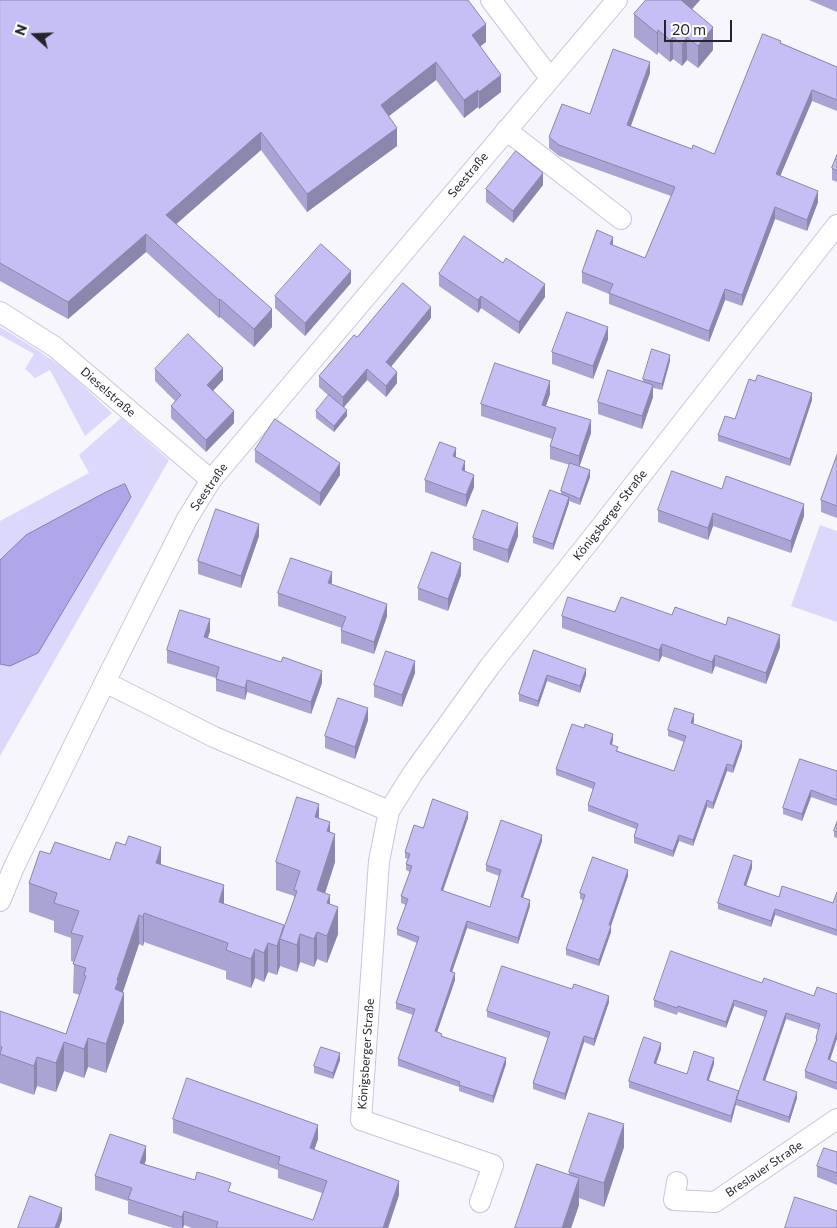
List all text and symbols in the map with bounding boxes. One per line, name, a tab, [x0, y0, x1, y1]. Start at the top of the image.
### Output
north arrow	[10, 10, 60, 60]
scale bar	[667, 10, 734, 42]
text: 20 m	[672, 20, 706, 38]
text: N	[11, 22, 30, 38]
street label: Seestraße	[445, 149, 491, 201]
street label: Dieselstraße	[78, 364, 138, 420]
street label: Seestraße	[187, 461, 231, 513]
street label: Königsberger Straße	[570, 467, 650, 563]
street label: Königsberger Straße	[355, 998, 377, 1110]
street label: Breslauer Straße	[723, 1138, 805, 1200]

